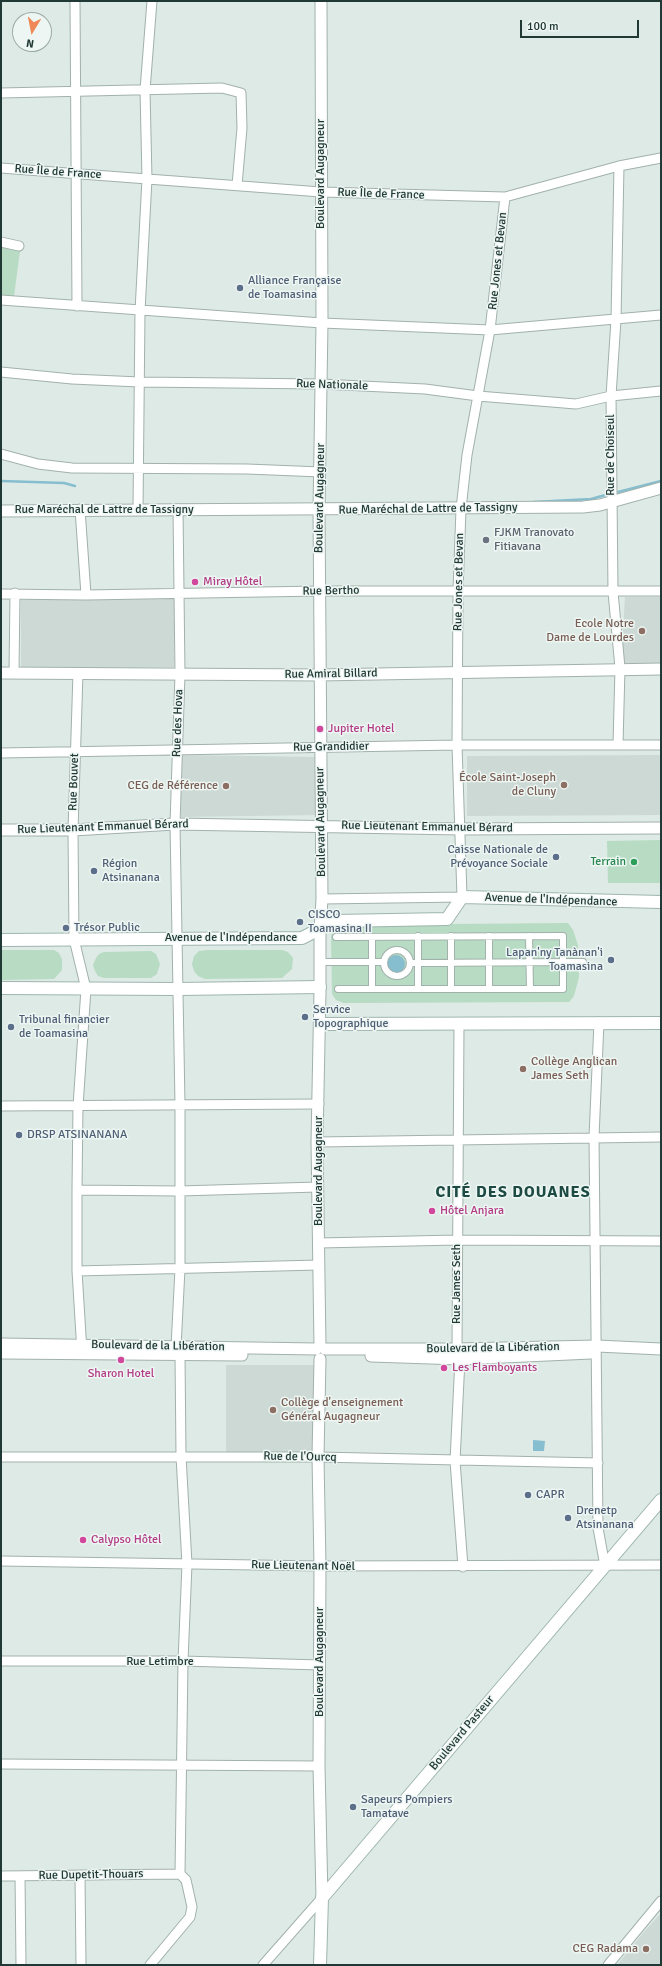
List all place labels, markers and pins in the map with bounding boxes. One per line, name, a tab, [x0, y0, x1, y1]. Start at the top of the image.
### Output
place label: Alliance Française de Toamasina	[248, 274, 341, 302]
marker: Alliance Française de Toamasina	[235, 283, 245, 293]
place label: FJKM Tranovato Fitiavana	[494, 526, 574, 554]
marker: FJKM Tranovato Fitiavana	[481, 535, 491, 545]
place label: Miray Hôtel	[203, 575, 262, 589]
marker: Miray Hôtel	[190, 577, 200, 587]
place label: Ecole Notre Dame de Lourdes	[546, 617, 634, 645]
marker: Ecole Notre Dame de Lourdes	[637, 626, 647, 636]
place label: Jupiter Hotel	[328, 722, 394, 736]
marker: Jupiter Hotel	[315, 724, 325, 734]
place label: École Saint-Joseph de Cluny	[459, 771, 556, 799]
place label: CEG de Référence	[127, 779, 218, 793]
marker: École Saint-Joseph de Cluny	[559, 780, 569, 790]
marker: CEG de Référence	[221, 781, 231, 791]
place label: Caisse Nationale de Prévoyance Sociale	[447, 843, 548, 871]
marker: Caisse Nationale de Prévoyance Sociale	[551, 852, 561, 862]
place label: Terrain	[590, 855, 626, 869]
place label: Région Atsinanana	[102, 857, 160, 885]
marker: Terrain	[629, 857, 639, 867]
marker: Région Atsinanana	[89, 866, 99, 876]
place label: CISCO Toamasina II	[308, 908, 372, 936]
marker: CISCO Toamasina II	[295, 917, 305, 927]
place label: Trésor Public	[74, 921, 140, 935]
marker: Trésor Public	[61, 923, 71, 933]
place label: Lapan'ny Tanànan'i Toamasina	[506, 946, 603, 974]
marker: Lapan'ny Tanànan'i Toamasina	[606, 955, 616, 965]
place label: Service Topographique	[313, 1003, 389, 1031]
marker: Service Topographique	[300, 1012, 310, 1022]
place label: Tribunal financier de Toamasina	[19, 1013, 109, 1041]
marker: Tribunal financier de Toamasina	[6, 1022, 16, 1032]
place label: Collège Anglican James Seth	[531, 1055, 617, 1083]
marker: Collège Anglican James Seth	[518, 1064, 528, 1074]
place label: DRSP ATSINANANA	[27, 1128, 127, 1142]
marker: DRSP ATSINANANA	[14, 1130, 24, 1140]
place label: Hôtel Anjara	[440, 1204, 504, 1218]
marker: Hôtel Anjara	[427, 1206, 437, 1216]
marker: Sharon Hotel	[116, 1355, 126, 1365]
place label: Les Flamboyants	[452, 1361, 537, 1375]
marker: Les Flamboyants	[439, 1363, 449, 1373]
place label: Sharon Hotel	[88, 1367, 154, 1381]
place label: Collège d'enseignement Général Augagneur	[281, 1396, 403, 1424]
marker: Collège d'enseignement Général Augagneur	[268, 1405, 278, 1415]
place label: CAPR	[536, 1488, 565, 1502]
marker: CAPR	[523, 1490, 533, 1500]
place label: Drenetp Atsinanana	[576, 1504, 634, 1532]
marker: Drenetp Atsinanana	[563, 1513, 573, 1523]
place label: Calypso Hôtel	[91, 1533, 162, 1547]
marker: Calypso Hôtel	[78, 1535, 88, 1545]
place label: Sapeurs Pompiers Tamatave	[361, 1793, 453, 1821]
marker: Sapeurs Pompiers Tamatave	[348, 1802, 358, 1812]
place label: CEG Radama	[572, 1942, 638, 1956]
marker: CEG Radama	[641, 1944, 651, 1954]

